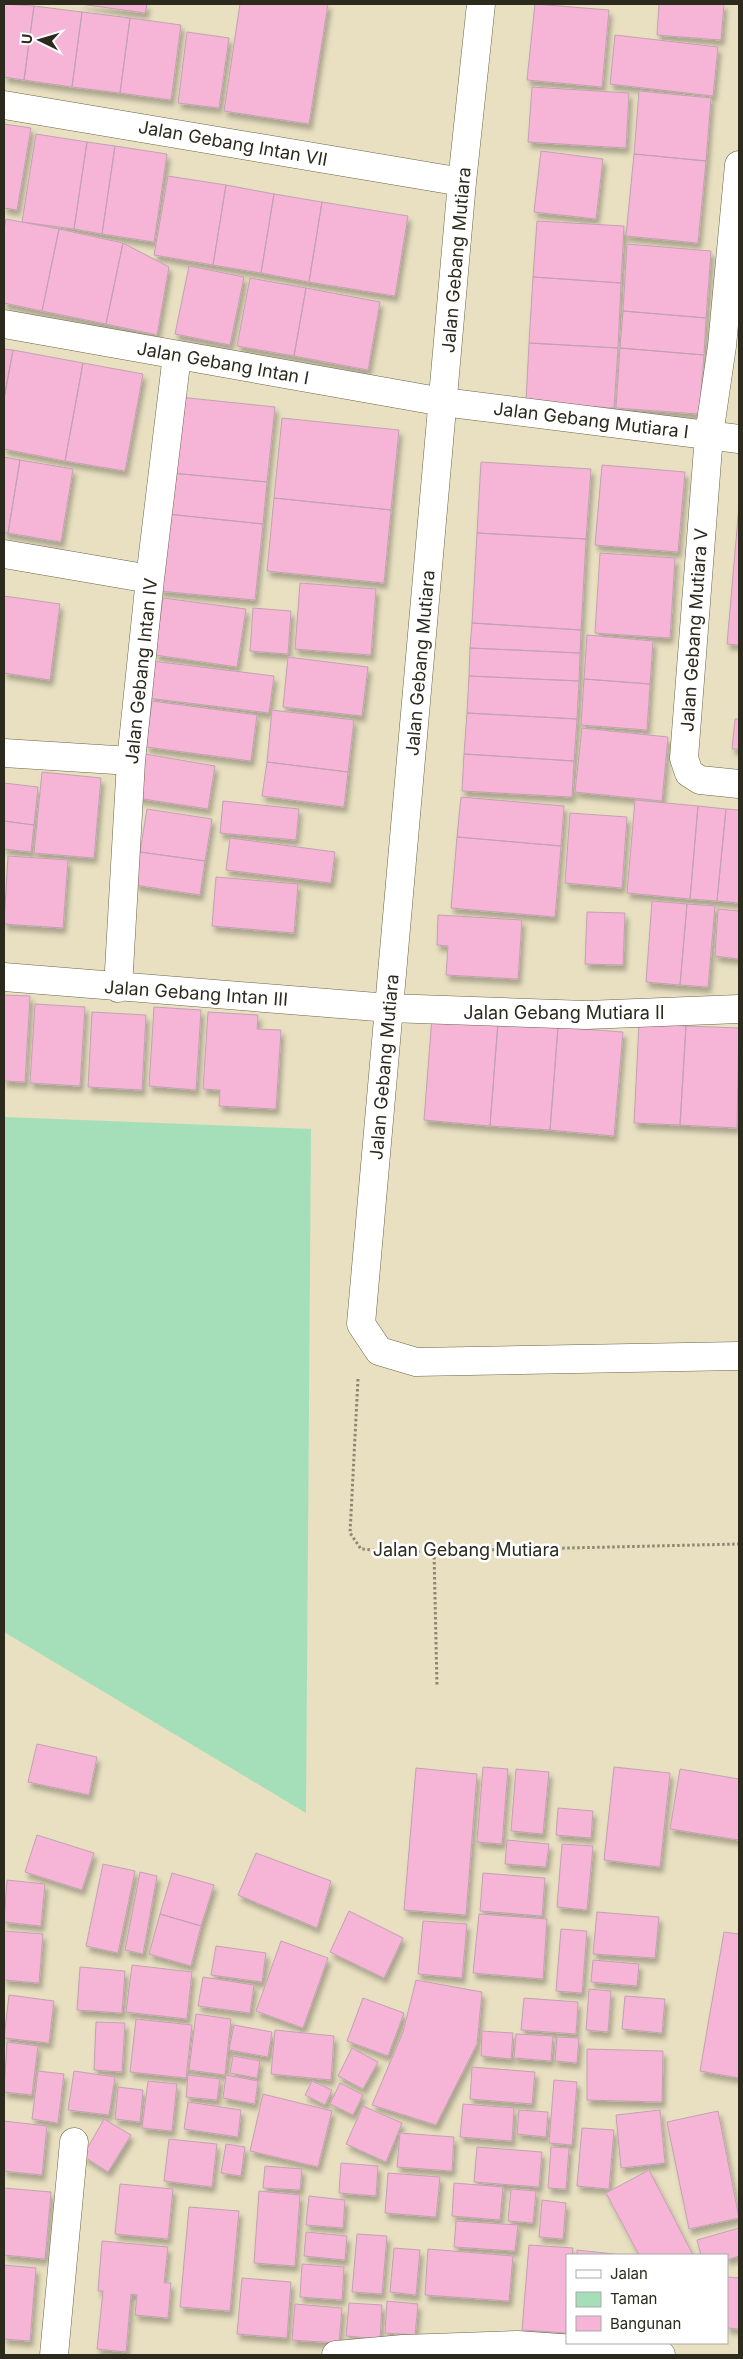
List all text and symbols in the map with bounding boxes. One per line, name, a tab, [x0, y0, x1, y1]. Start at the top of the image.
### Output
north arrow	[15, 15, 65, 65]
text: U	[18, 33, 35, 45]
street label: Jalan Gebang Intan VII	[137, 116, 329, 170]
street label: Jalan Gebang Mutiara	[437, 166, 475, 354]
street label: Jalan Gebang Intan I	[135, 337, 311, 389]
street label: Jalan Gebang Mutiara I	[492, 398, 690, 442]
street label: Jalan Gebang Mutiara V	[676, 527, 712, 733]
street label: Jalan Gebang Mutiara	[401, 569, 439, 757]
street label: Jalan Gebang Intan IV	[121, 577, 161, 765]
street label: Jalan Gebang Mutiara	[365, 973, 403, 1161]
street label: Jalan Gebang Intan III	[103, 976, 289, 1010]
street label: Jalan Gebang Mutiara II	[463, 1002, 665, 1023]
street label: Jalan Gebang Mutiara	[373, 1539, 559, 1560]
legend	[566, 2254, 728, 2344]
text: Jalan	[610, 2264, 648, 2283]
text: Taman	[610, 2289, 657, 2308]
text: Bangunan	[610, 2314, 681, 2333]

